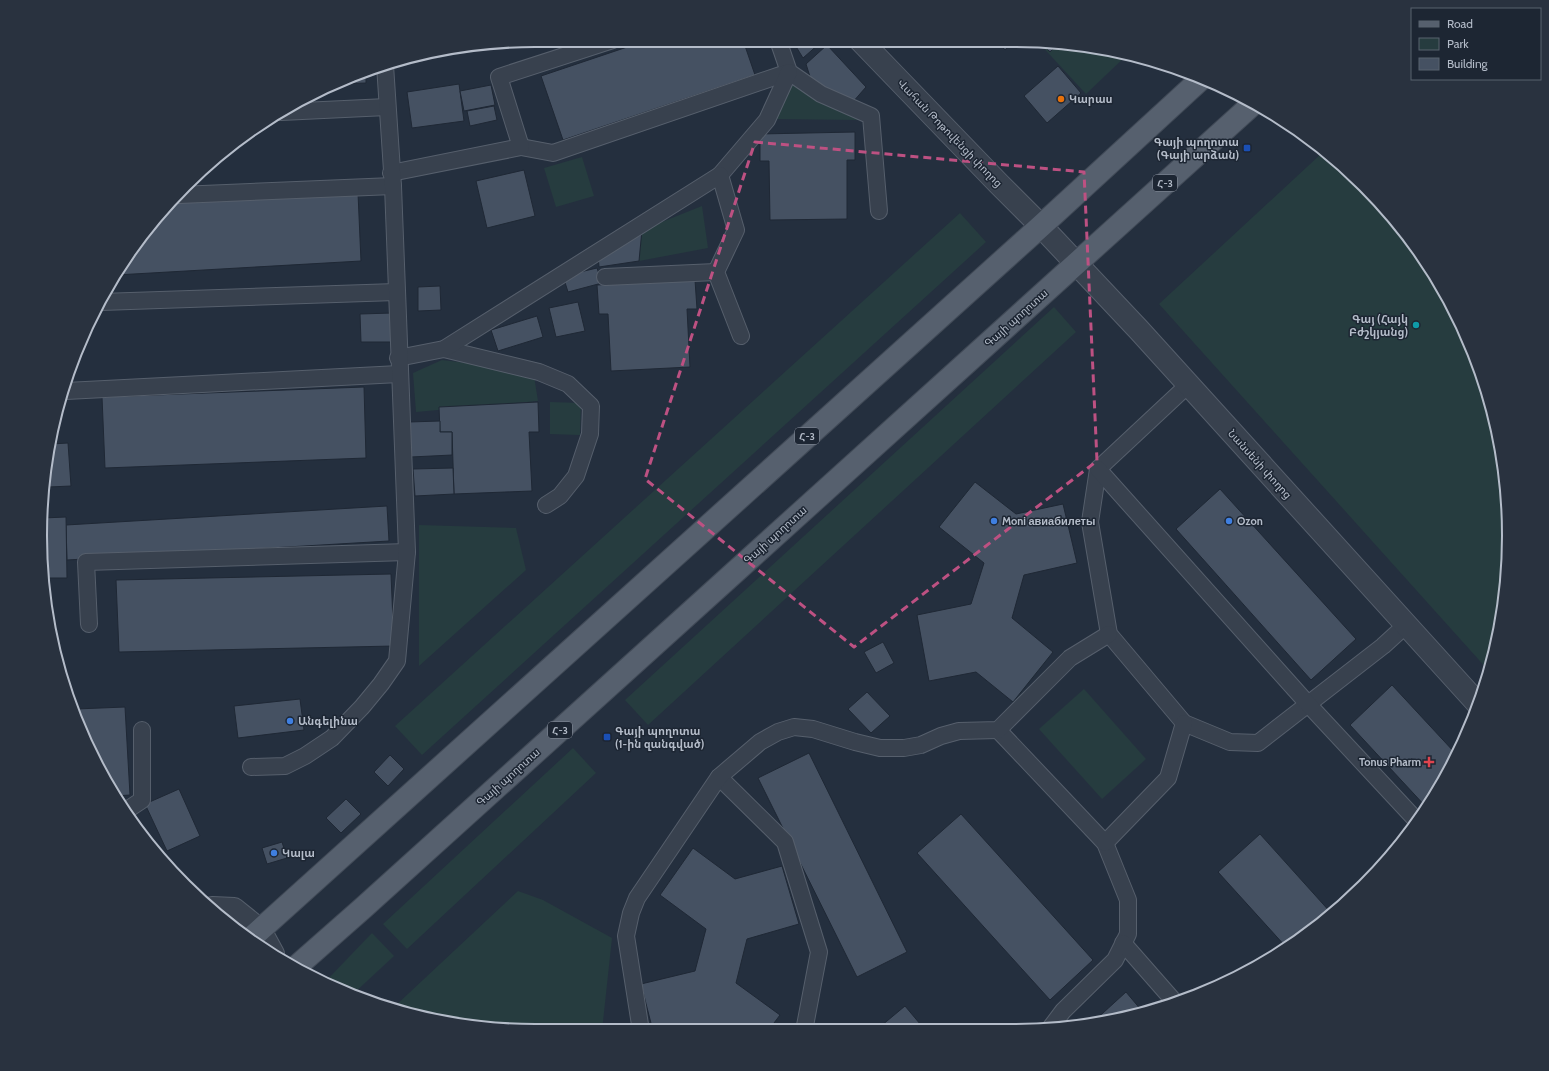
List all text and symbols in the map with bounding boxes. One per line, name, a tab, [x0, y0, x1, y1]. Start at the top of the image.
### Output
legend	[1411, 8, 1541, 80]
text: Road	[1447, 16, 1473, 31]
text: Park	[1447, 36, 1469, 51]
text: Building	[1447, 56, 1489, 71]
street label: Վահան Թոթովենցի փողոց	[895, 76, 1005, 190]
place label: Կարաս	[1069, 92, 1113, 106]
marker: Կարաս	[1056, 94, 1066, 104]
place label: Գայի պողոտա (Գայի արձան)	[1154, 135, 1239, 162]
marker: Գայի պողոտա (Գայի արձան)	[1242, 143, 1252, 153]
road number: Հ-3	[1153, 175, 1177, 191]
street label: Գայի պողոտա	[981, 286, 1051, 350]
place label: Գայ (Հայկ Բժշկյանց)	[1349, 312, 1408, 339]
marker: Գայ (Հայկ Բժշկյանց)	[1411, 320, 1421, 330]
street label: Նանսենի փողոց	[1225, 426, 1295, 502]
road number: Հ-3	[795, 428, 819, 444]
street label: Գայի պողոտա	[740, 503, 810, 567]
place label: Moni авиабилеты	[1002, 514, 1095, 528]
place label: Ozon	[1237, 514, 1263, 528]
marker: Moni авиабилеты	[989, 516, 999, 526]
marker: Ozon	[1224, 516, 1234, 526]
place label: Անգելինա	[298, 714, 358, 728]
marker: Անգելինա	[285, 716, 295, 726]
road number: Հ-3	[548, 722, 572, 738]
place label: Գայի պողոտա (1-ին զանգված)	[615, 724, 704, 751]
marker: Գայի պողոտա (1-ին զանգված)	[602, 732, 612, 742]
street label: Գայի պողոտա	[473, 745, 543, 809]
place label: Tonus Pharm	[1359, 755, 1421, 769]
marker: Tonus Pharm	[1424, 757, 1434, 767]
place label: Կալա	[282, 846, 315, 860]
marker: Կալա	[269, 848, 279, 858]

